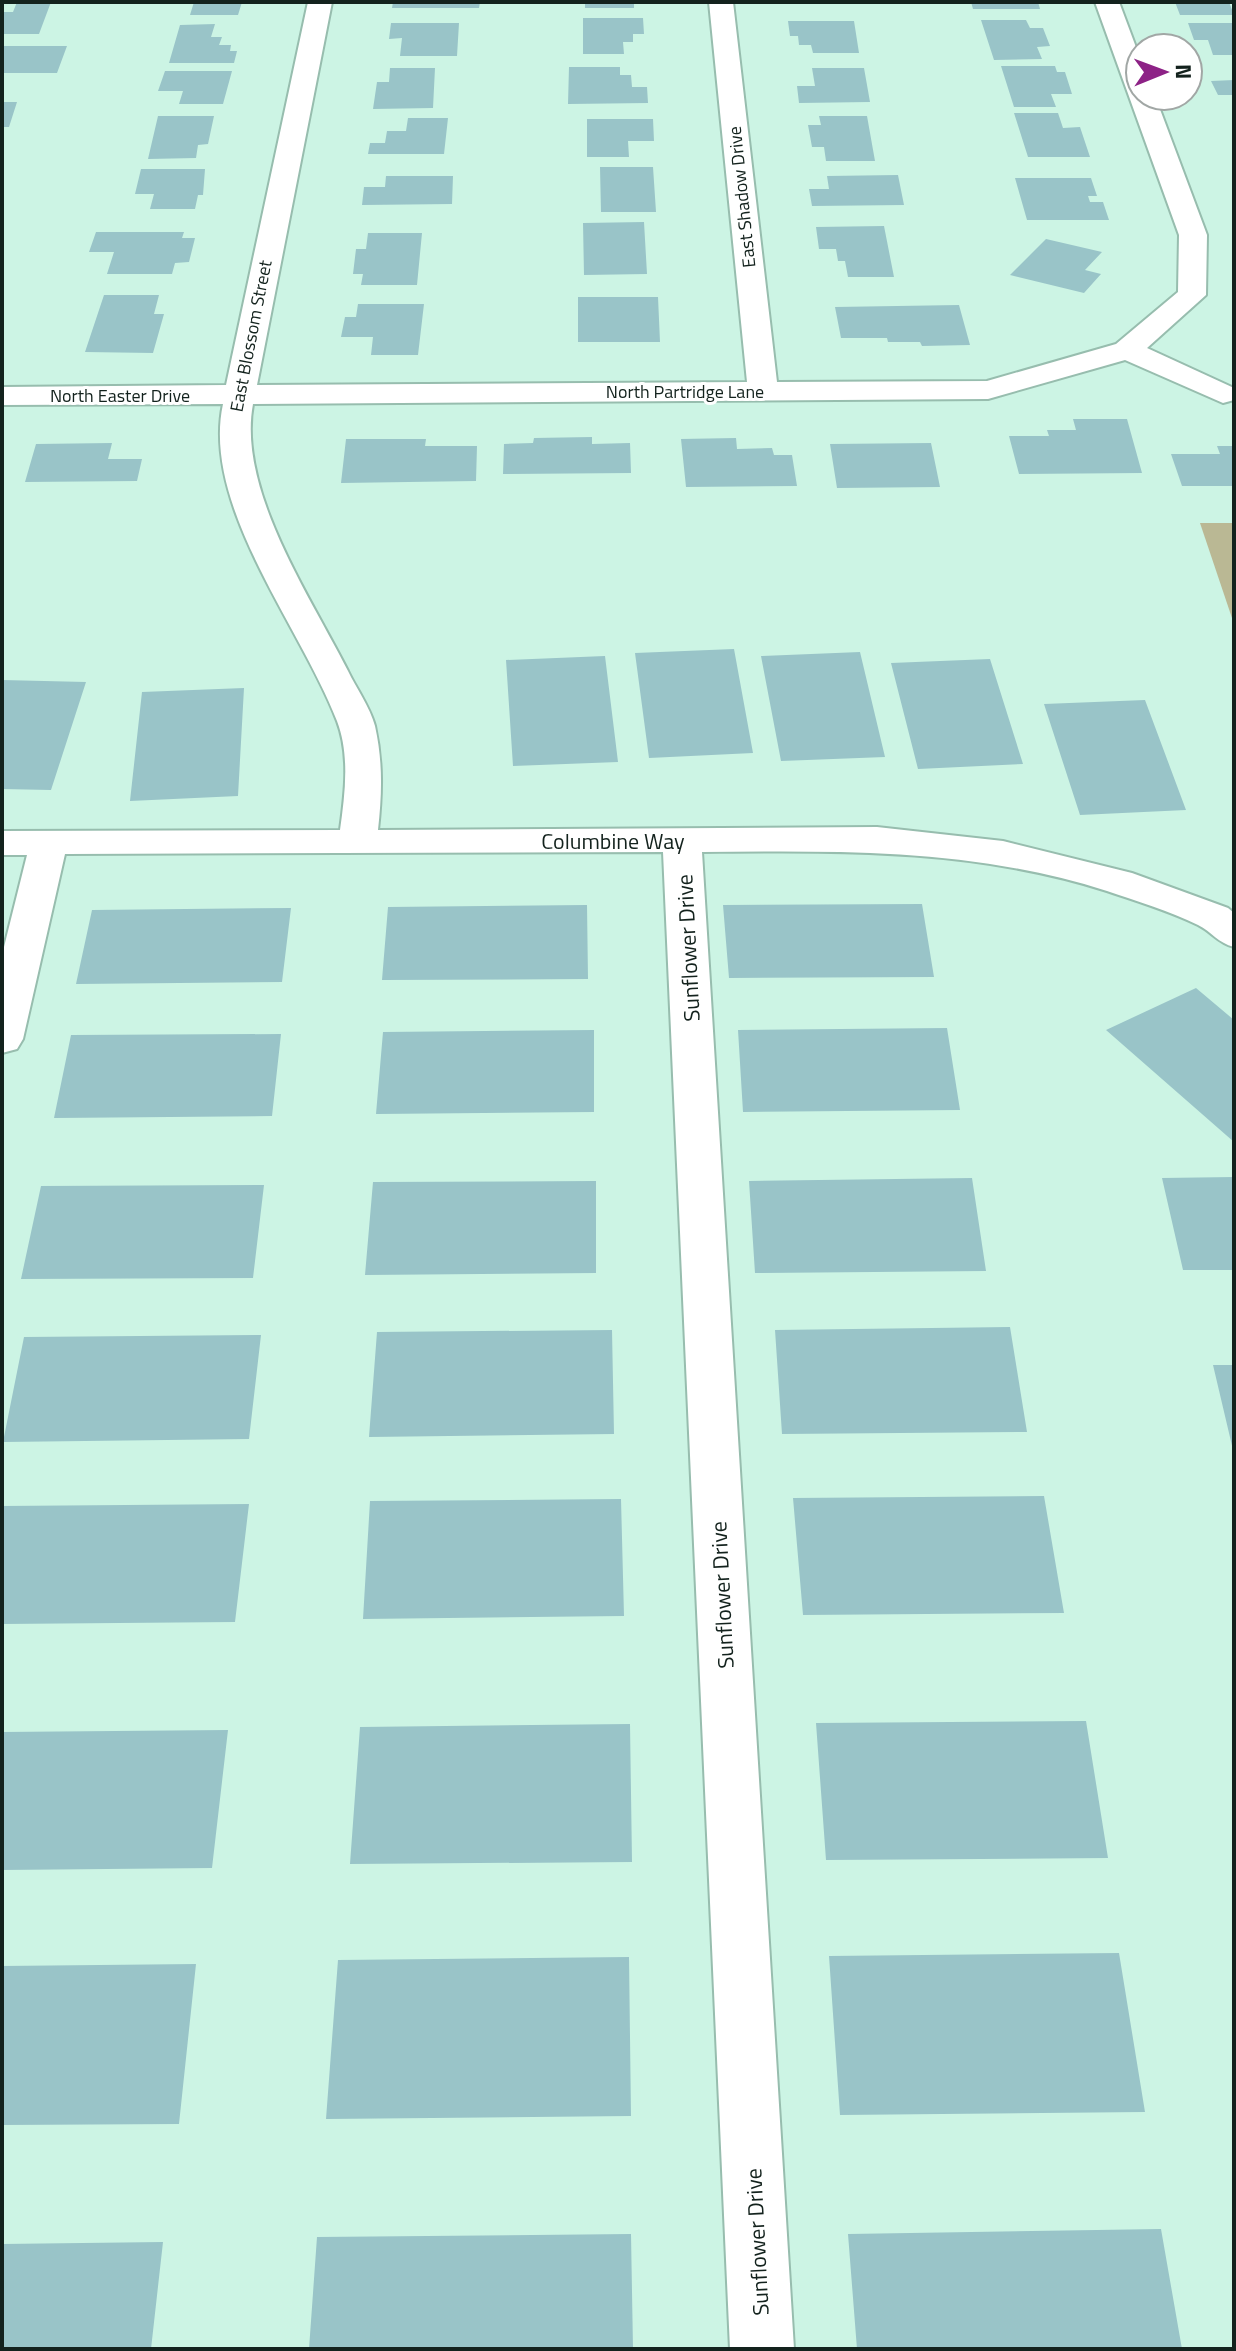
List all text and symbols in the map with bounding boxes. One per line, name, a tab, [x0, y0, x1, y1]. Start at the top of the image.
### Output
north arrow	[1124, 32, 1204, 112]
text: N	[1167, 64, 1201, 80]
street label: East Shadow Drive	[721, 125, 762, 269]
street label: East Blossom Street	[223, 257, 279, 414]
street label: North Partridge Lane	[606, 378, 764, 405]
street label: North Easter Drive	[50, 382, 190, 409]
street label: Columbine Way	[541, 824, 685, 858]
street label: Sunflower Drive	[667, 873, 709, 1023]
street label: Sunflower Drive	[701, 1520, 743, 1670]
street label: Sunflower Drive	[736, 2167, 778, 2317]

